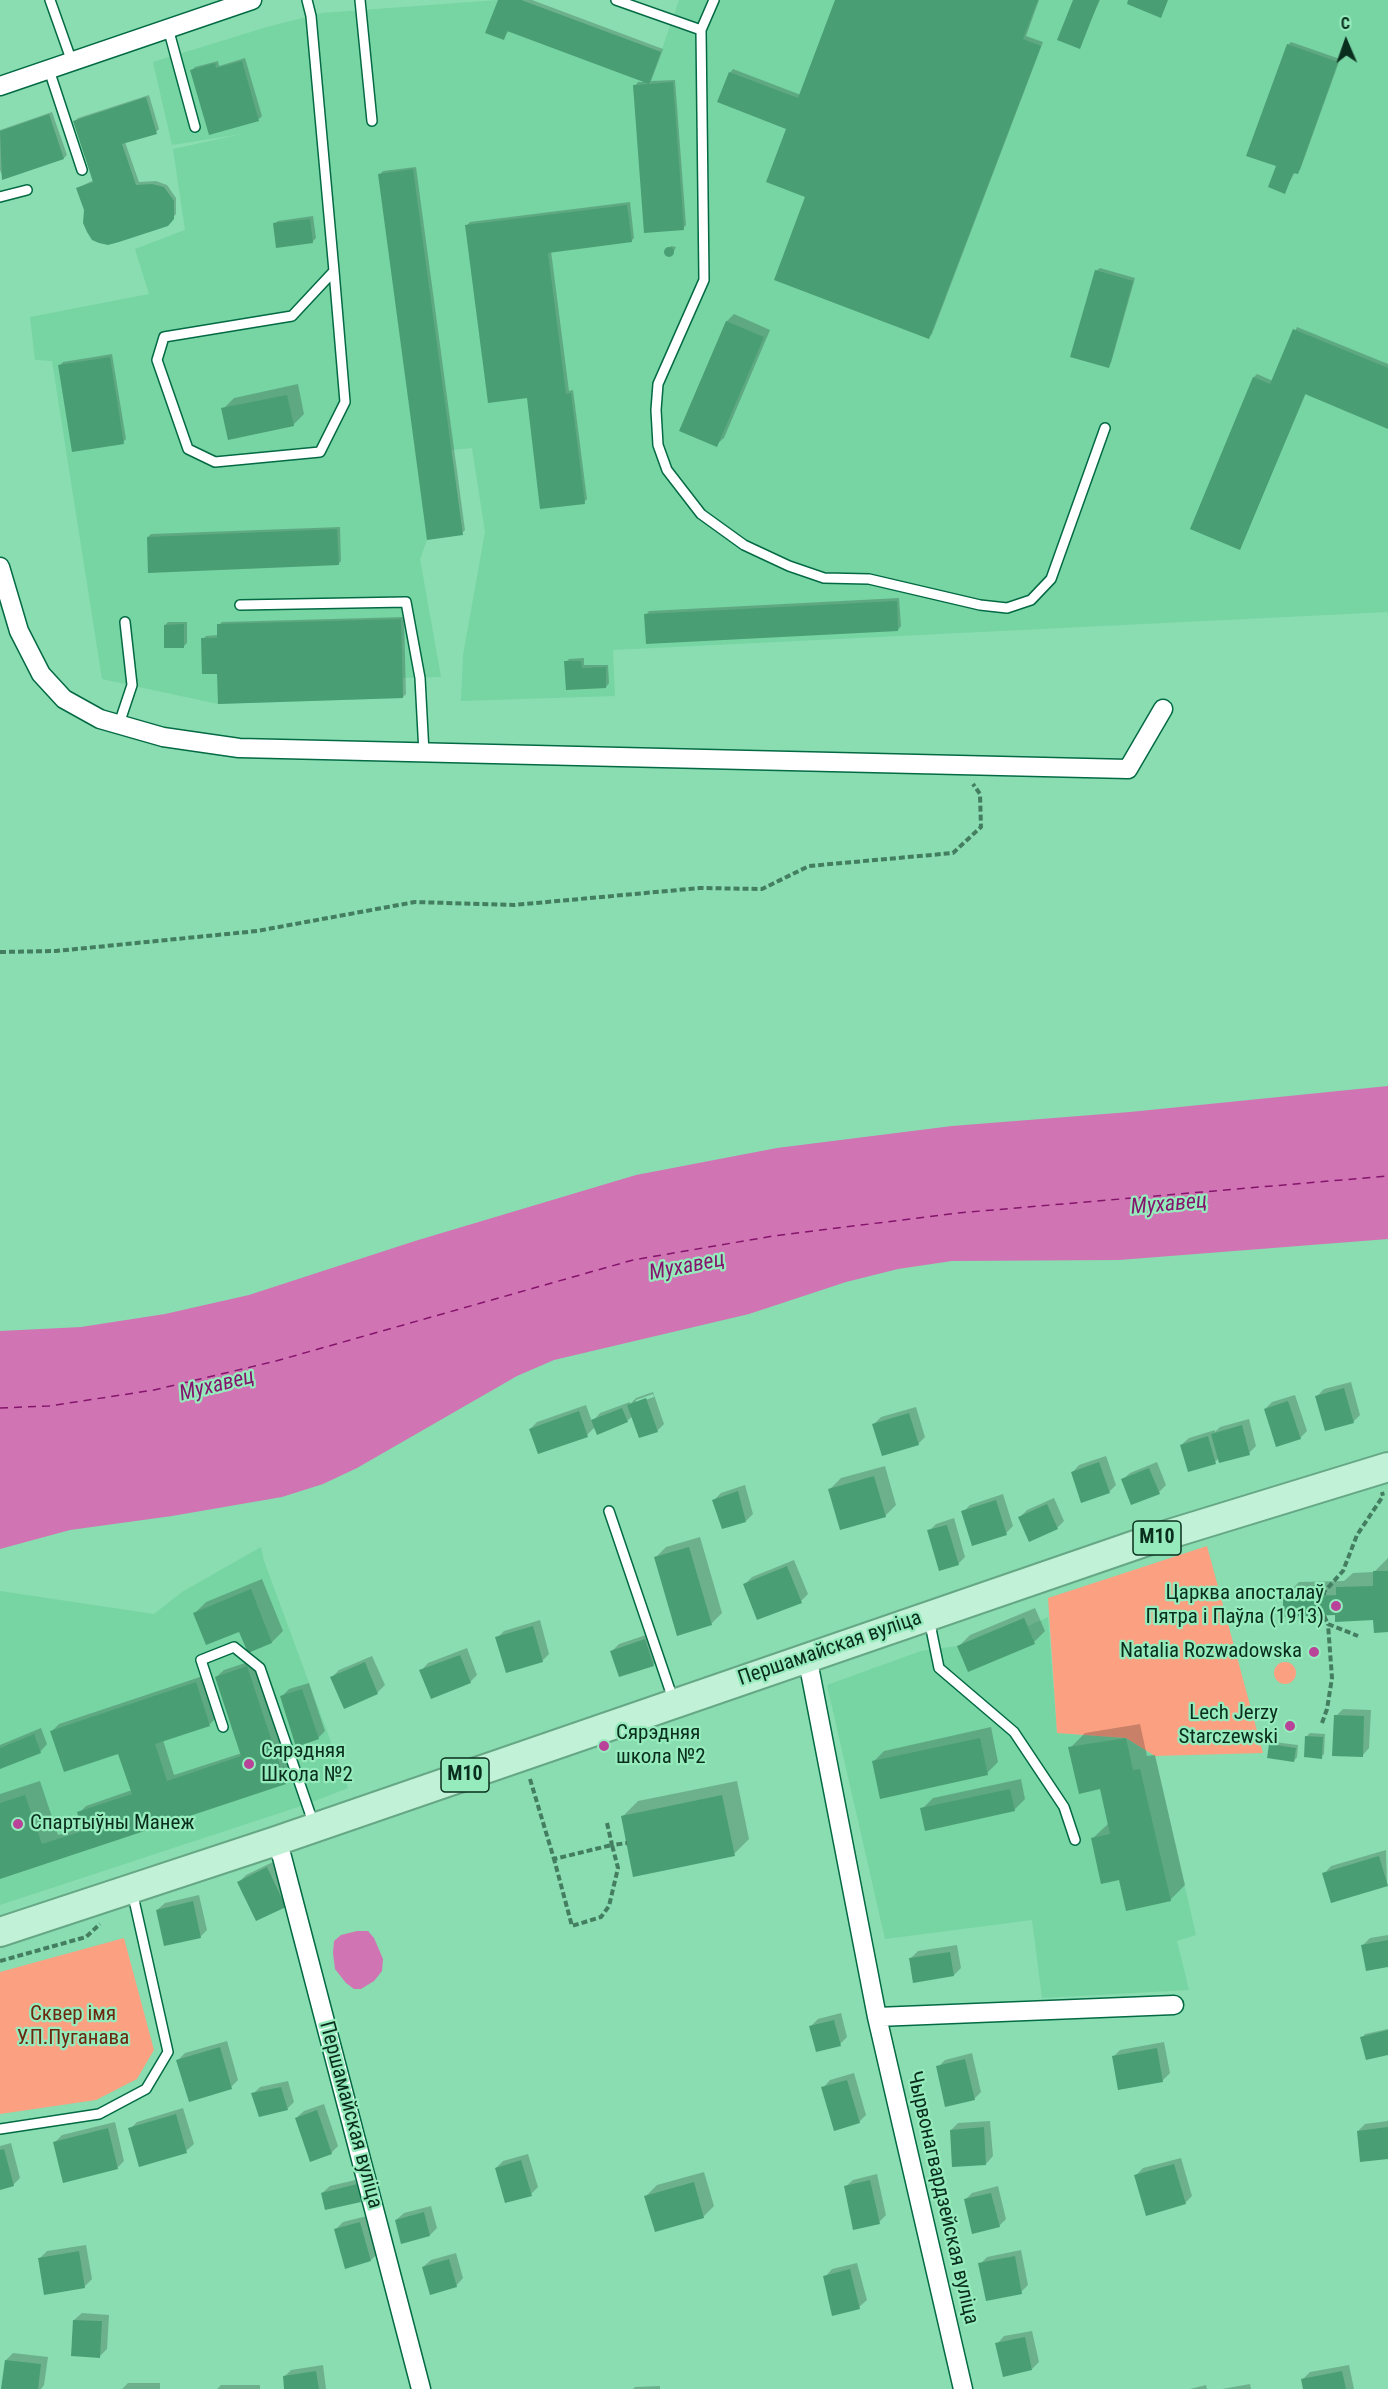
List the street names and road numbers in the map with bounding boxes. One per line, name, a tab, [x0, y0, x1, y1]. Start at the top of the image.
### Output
road number: М10	[1133, 1521, 1181, 1555]
street label: Першамайская вуліца	[735, 1606, 925, 1692]
road number: М10	[441, 1758, 489, 1792]
street label: Першамайская вуліца	[313, 2019, 387, 2211]
street label: Чырвонагвардзейская вуліца	[901, 2069, 983, 2327]

